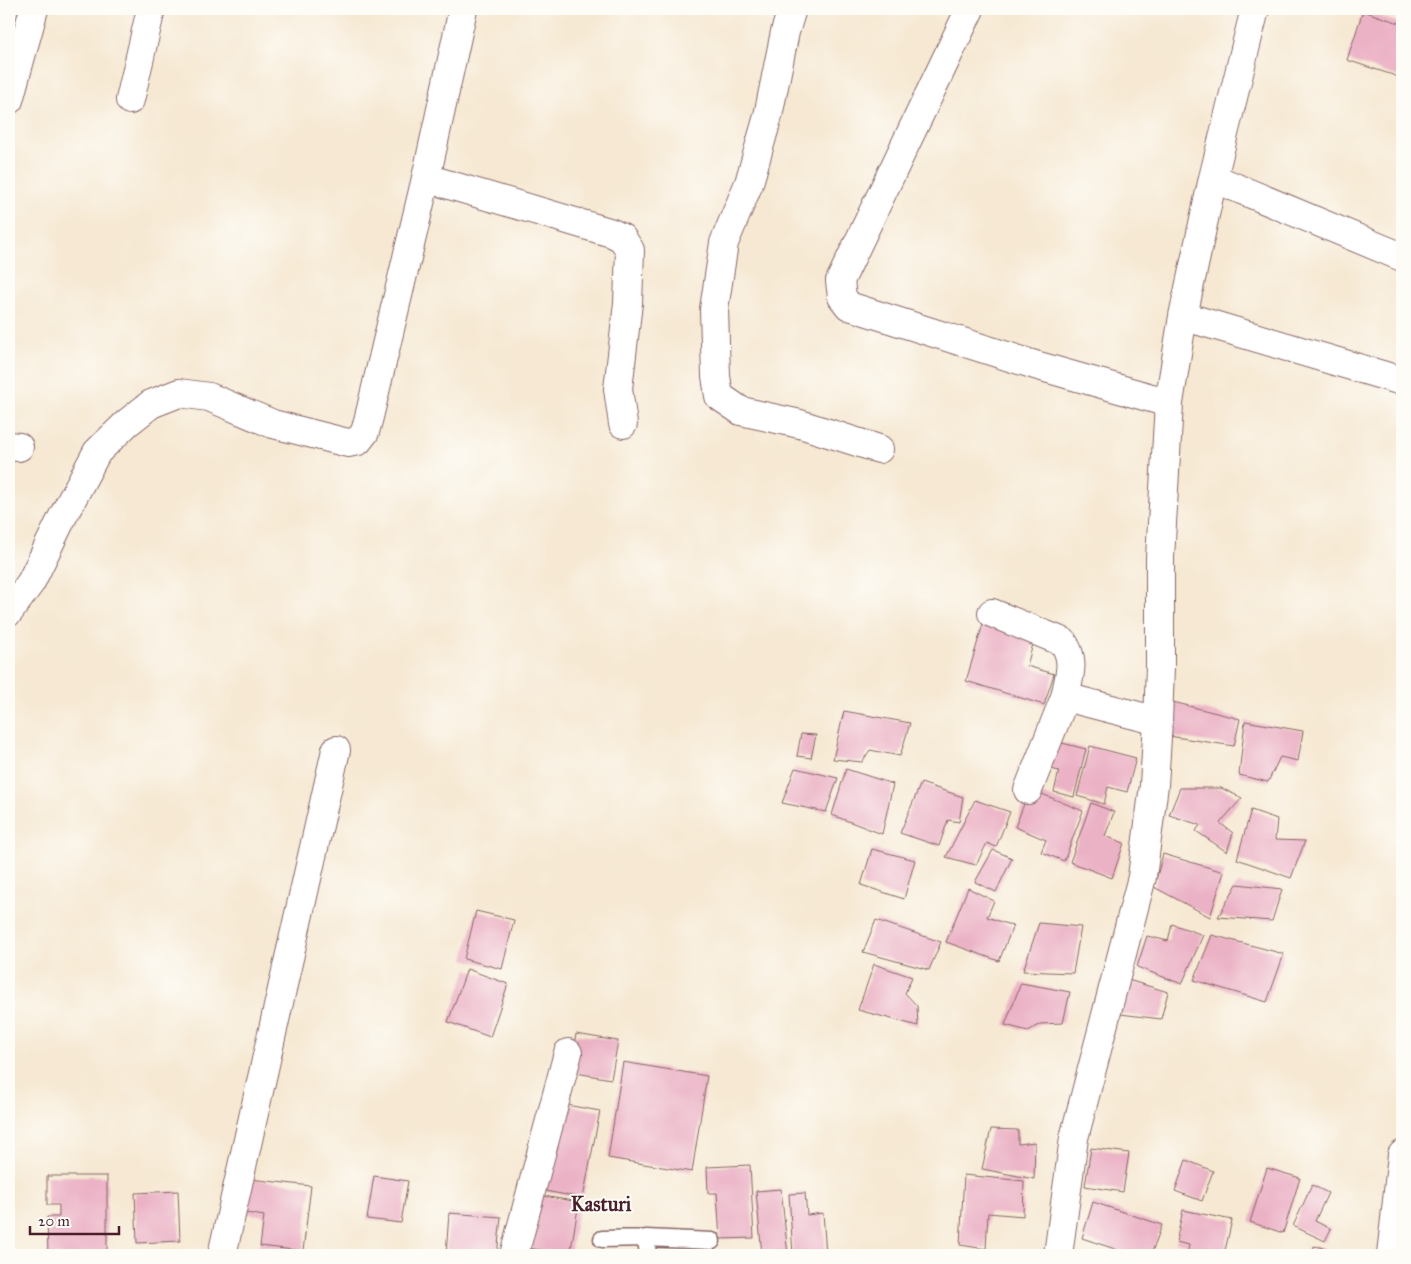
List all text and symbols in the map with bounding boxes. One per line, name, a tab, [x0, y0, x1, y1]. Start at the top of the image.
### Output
district label: Kasturi	[571, 1192, 632, 1216]
scale bar	[30, 1204, 119, 1236]
text: 20 m	[38, 1212, 70, 1230]

